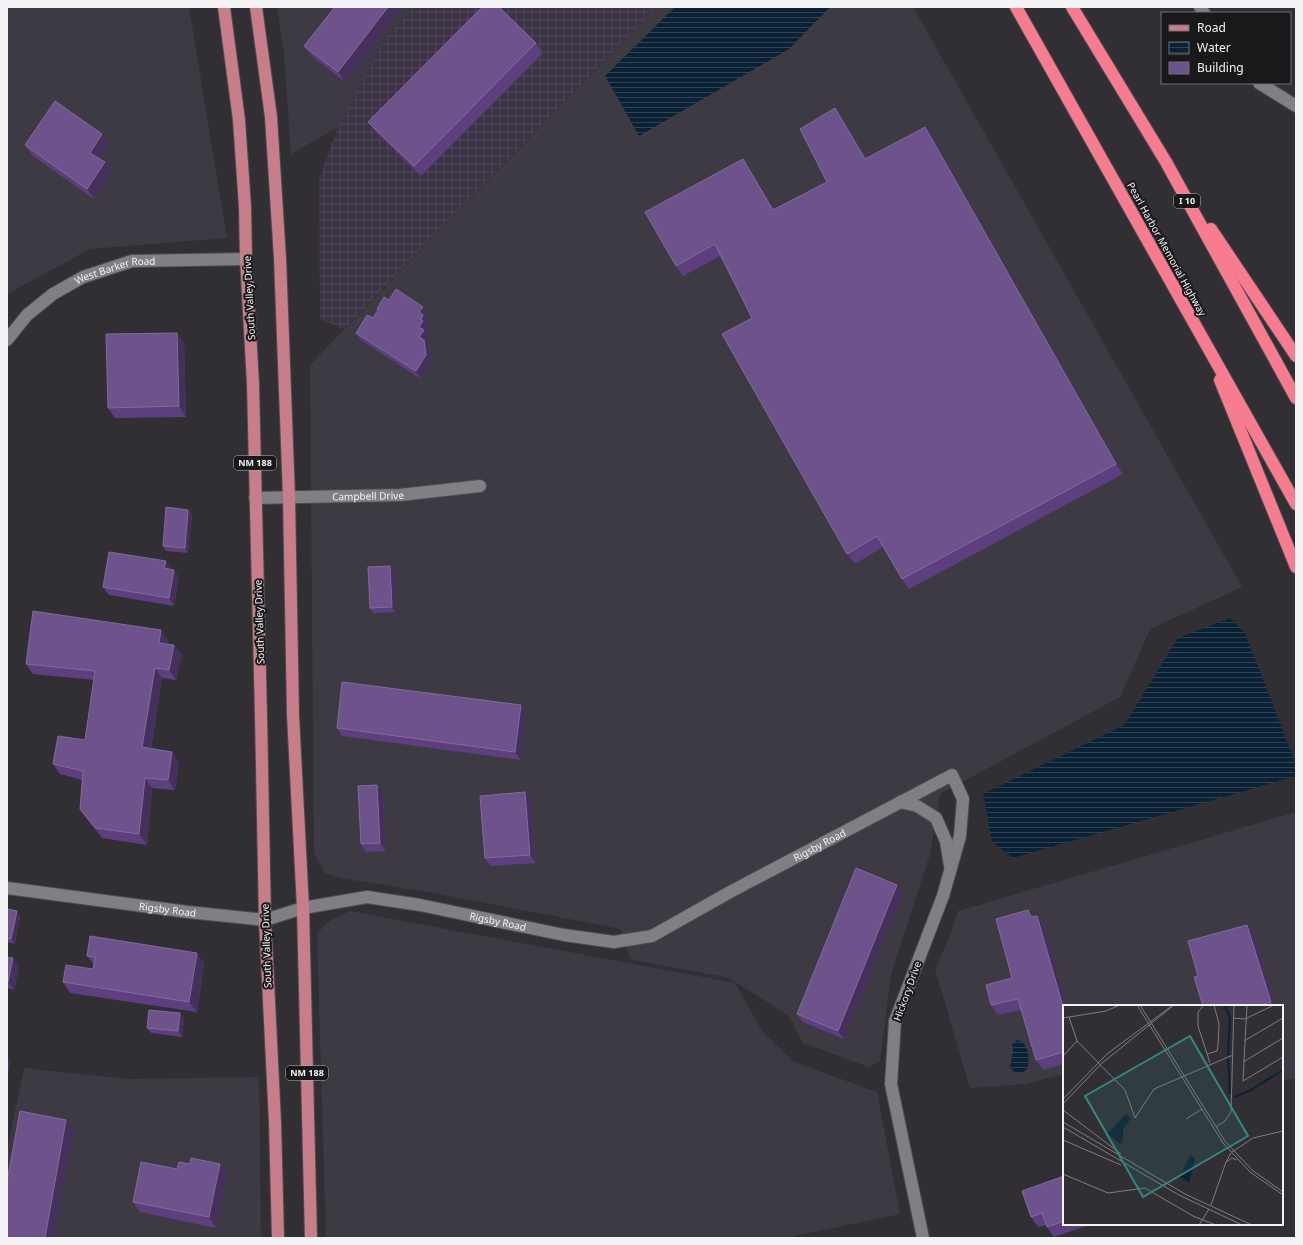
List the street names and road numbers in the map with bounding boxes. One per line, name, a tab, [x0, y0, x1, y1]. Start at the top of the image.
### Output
street label: Pearl Harbor Memorial Highway	[1124, 179, 1210, 319]
road number: I 10	[1174, 194, 1200, 208]
street label: West Barker Road	[72, 254, 156, 287]
street label: South Valley Drive	[240, 255, 258, 341]
road number: NM 188	[234, 456, 276, 470]
street label: Campbell Drive	[332, 488, 405, 503]
street label: South Valley Drive	[251, 579, 267, 664]
street label: Rigsby Road	[791, 825, 848, 865]
street label: Rigsby Road	[138, 899, 197, 920]
street label: South Valley Drive	[258, 903, 274, 988]
street label: Rigsby Road	[468, 909, 528, 934]
street label: Hickory Drive	[890, 959, 924, 1023]
road number: NM 188	[286, 1066, 328, 1080]

